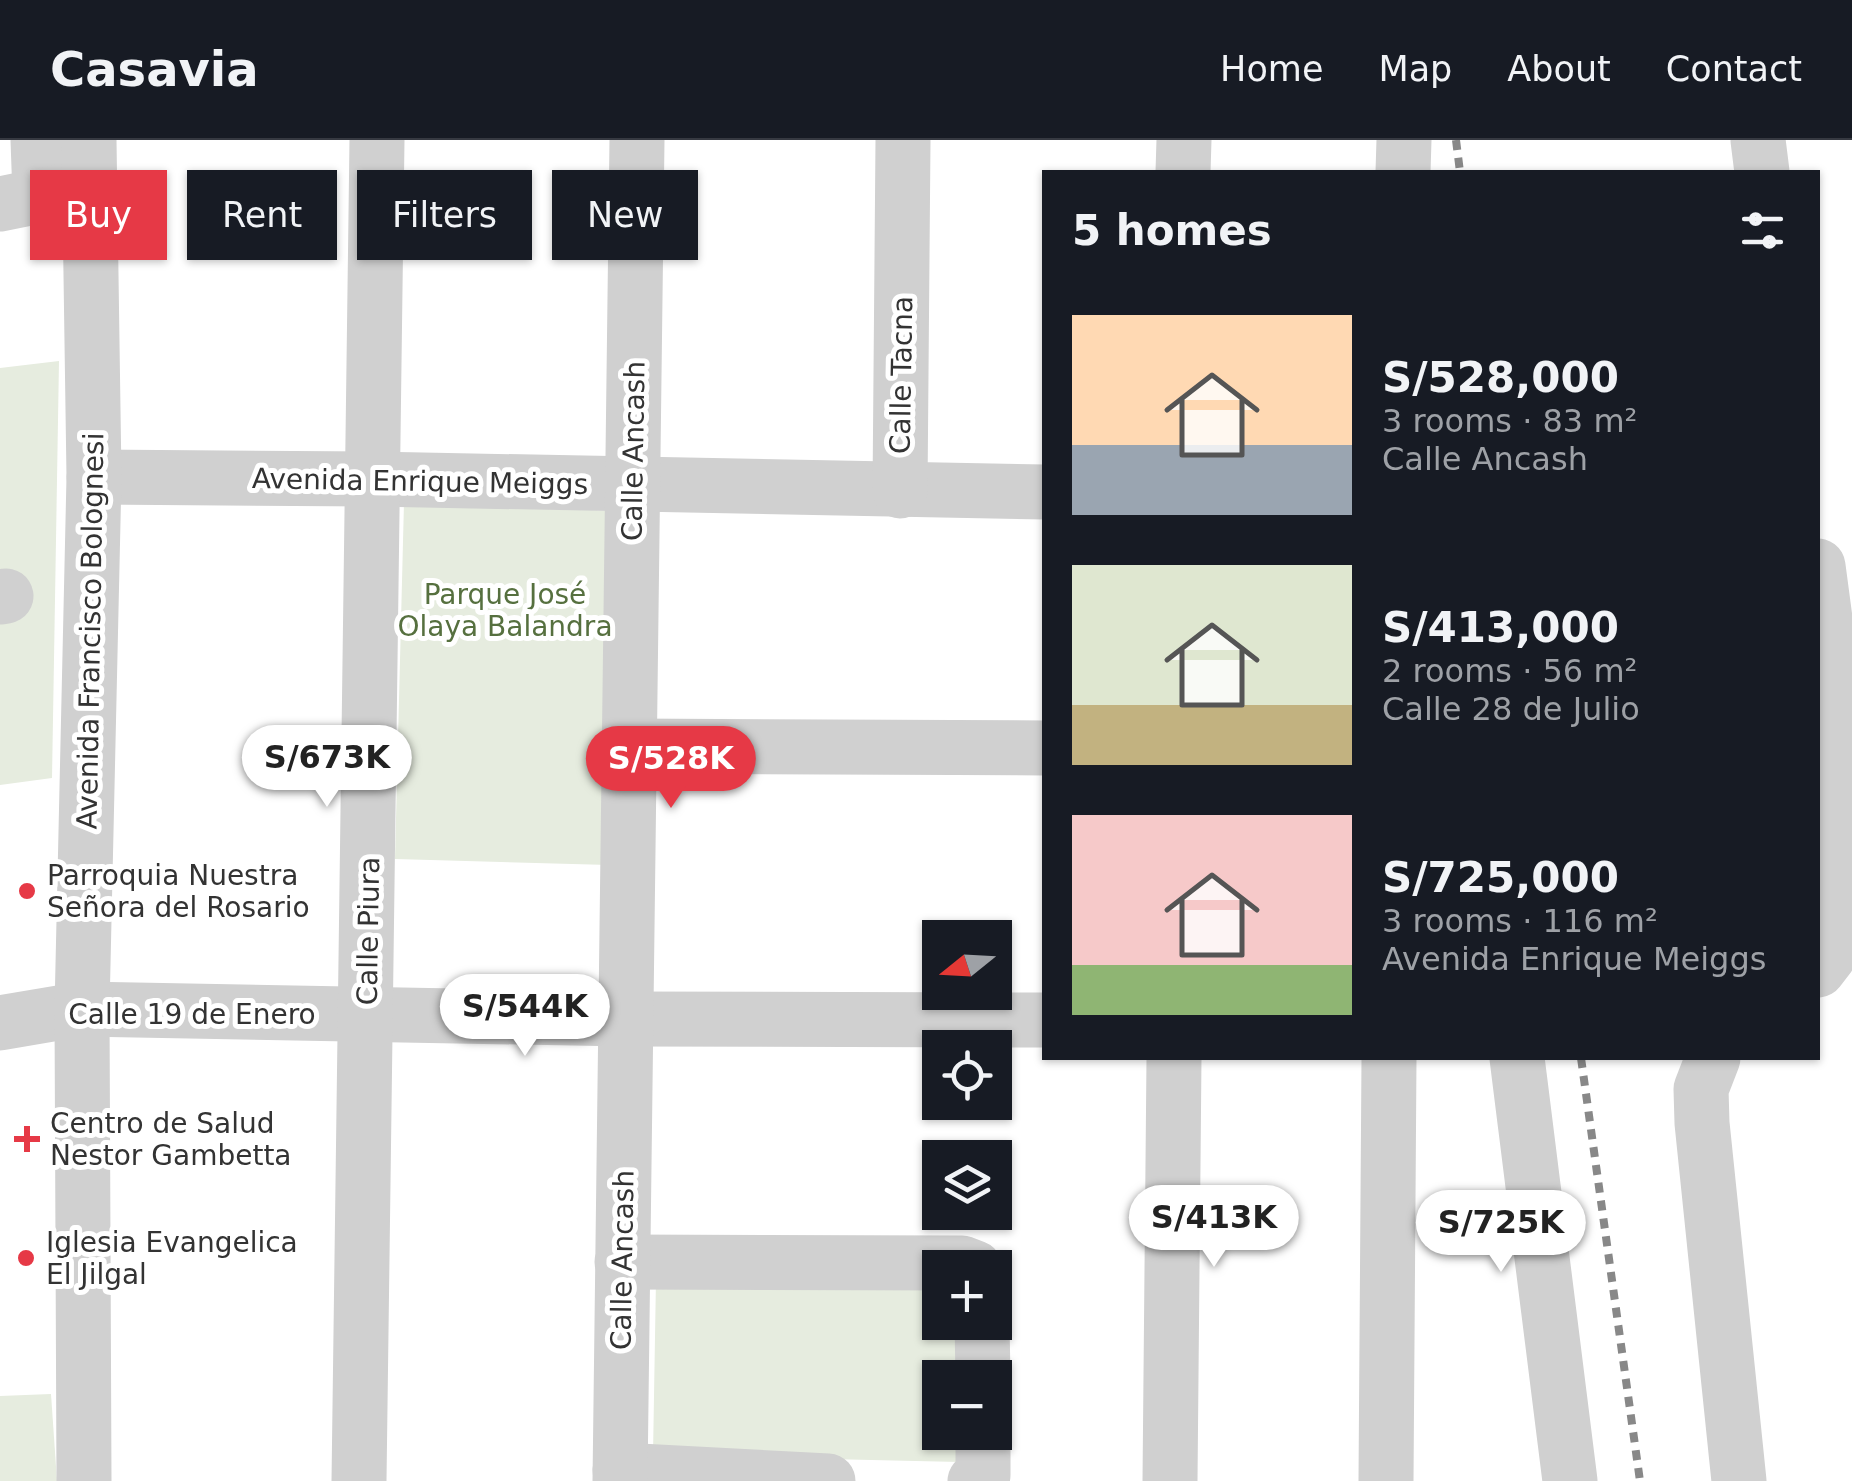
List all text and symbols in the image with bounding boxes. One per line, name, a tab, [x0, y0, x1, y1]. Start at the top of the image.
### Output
text: Casavia	[50, 41, 259, 97]
text: Home	[1220, 49, 1323, 89]
text: Map	[1378, 49, 1452, 89]
text: About	[1507, 49, 1611, 89]
text: Contact	[1666, 49, 1802, 89]
chip: Buy	[30, 170, 167, 260]
chip: Rent	[187, 170, 337, 260]
chip: Filters	[357, 170, 532, 260]
chip: New	[552, 170, 698, 260]
icon: filters	[1735, 203, 1790, 258]
text: 5 homes	[1072, 206, 1272, 255]
street label: Calle Tacna	[884, 296, 919, 454]
text: S/528,000	[1382, 353, 1619, 402]
icon: home	[1152, 355, 1272, 475]
street label: Calle Ancash	[615, 361, 652, 541]
text: 3 rooms · 83 m²	[1382, 402, 1637, 440]
street label: Avenida Francisco Bolognesi	[71, 432, 110, 830]
text: Calle Ancash	[1382, 440, 1588, 478]
street label: Avenida Enrique Meiggs	[252, 462, 588, 501]
park label: Parque José Olaya Balandra	[397, 578, 613, 643]
text: S/413,000	[1382, 603, 1619, 652]
icon: home	[1152, 605, 1272, 725]
text: 2 rooms · 56 m²	[1382, 652, 1637, 690]
text: Calle 28 de Julio	[1382, 690, 1640, 728]
pin: S/673K	[246, 725, 408, 810]
pin: S/528K	[590, 726, 752, 811]
text: S/673K	[264, 738, 390, 776]
text: S/528K	[608, 739, 734, 777]
text: S/725,000	[1382, 853, 1619, 902]
icon: home	[1152, 855, 1272, 975]
street label: Calle Piura	[351, 856, 386, 1006]
place label: Parroquia Nuestra Señora del Rosario	[47, 859, 310, 924]
marker: Parroquia Nuestra Señora del Rosario	[16, 880, 38, 902]
text: 3 rooms · 116 m²	[1382, 902, 1658, 940]
north arrow	[922, 920, 1012, 1010]
map controls	[922, 920, 1012, 1450]
text: Avenida Enrique Meiggs	[1382, 940, 1766, 978]
pin: S/544K	[444, 974, 606, 1059]
text: S/544K	[462, 987, 588, 1025]
street label: Calle 19 de Enero	[68, 998, 316, 1031]
button: locate	[922, 1030, 1012, 1120]
place label: Centro de Salud Nestor Gambetta	[50, 1107, 292, 1172]
marker: Centro de Salud Nestor Gambetta	[14, 1126, 40, 1152]
button: layers	[922, 1140, 1012, 1230]
street label: Calle Ancash	[604, 1170, 641, 1350]
pin: S/413K	[1133, 1185, 1295, 1270]
pin: S/725K	[1420, 1190, 1582, 1275]
text: S/413K	[1151, 1198, 1277, 1236]
text: S/725K	[1438, 1203, 1564, 1241]
place label: Iglesia Evangelica El Jilgal	[46, 1226, 298, 1291]
marker: Iglesia Evangelica El Jilgal	[15, 1247, 37, 1269]
button: +	[922, 1250, 1012, 1340]
button: −	[922, 1360, 1012, 1450]

